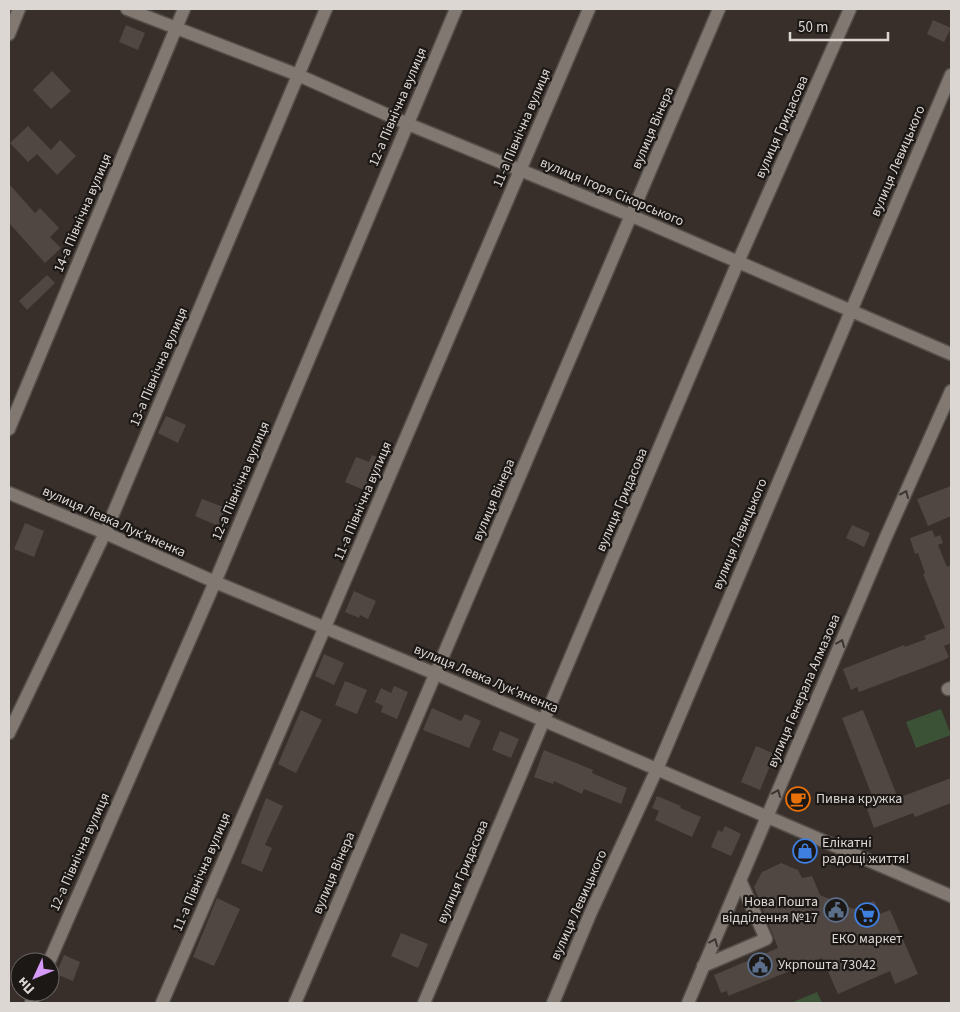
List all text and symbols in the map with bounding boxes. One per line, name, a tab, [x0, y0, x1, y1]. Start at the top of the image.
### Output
scale bar	[790, 10, 888, 42]
text: 50 m	[798, 17, 828, 38]
street label: 12-а Північна вулиця	[364, 44, 432, 170]
street label: 11-а Північна вулиця	[488, 65, 556, 191]
street label: вулиця Гридасова	[750, 72, 814, 182]
street label: вулиця Вінера	[627, 84, 679, 172]
street label: вулиця Левицького	[866, 102, 930, 220]
street label: 14-а Північна вулиця	[49, 150, 117, 276]
street label: вулиця Ігоря Сікорського	[537, 153, 687, 231]
street label: 13-а Північна вулиця	[125, 304, 193, 430]
street label: 12-а Північна вулиця	[207, 418, 275, 544]
street label: 11-а Північна вулиця	[329, 438, 397, 564]
street label: вулиця Гридасова	[591, 445, 653, 555]
street label: вулиця Вінера	[468, 456, 520, 544]
street label: вулиця Левицького	[708, 475, 772, 593]
street label: вулиця Левка Лук'яненка	[39, 481, 189, 563]
one-way arrow	[899, 490, 909, 499]
street label: вулиця Генерала Алмазова	[763, 611, 845, 771]
street label: вулиця Левка Лук'яненка	[411, 639, 561, 719]
one-way arrow	[834, 639, 845, 648]
cafe icon: Пивна кружка	[785, 786, 811, 812]
one-way arrow	[771, 789, 782, 798]
place label: Пивна кружка	[816, 789, 902, 809]
street label: 12-а Північна вулиця	[45, 790, 115, 914]
street label: 11-а Північна вулиця	[168, 809, 236, 935]
street label: вулиця Гридасова	[432, 817, 494, 927]
street label: вулиця Вінера	[308, 829, 360, 917]
place label: Елікатні радощі життя!	[822, 833, 909, 869]
shop icon: Елікатні радощі життя!	[792, 838, 818, 864]
street label: вулиця Левицького	[546, 847, 612, 963]
place label: Нова Пошта відділення №17	[722, 892, 818, 928]
public building icon: Нова Пошта відділення №17	[823, 897, 849, 923]
supermarket icon: ЕКО маркет	[854, 902, 880, 928]
place label: ЕКО маркет	[831, 929, 903, 949]
one-way arrow	[707, 938, 718, 947]
north arrow	[10, 952, 60, 1002]
public building icon: Укрпошта 73042	[747, 952, 773, 978]
place label: Укрпошта 73042	[778, 955, 876, 975]
text: Пн	[13, 972, 40, 999]

